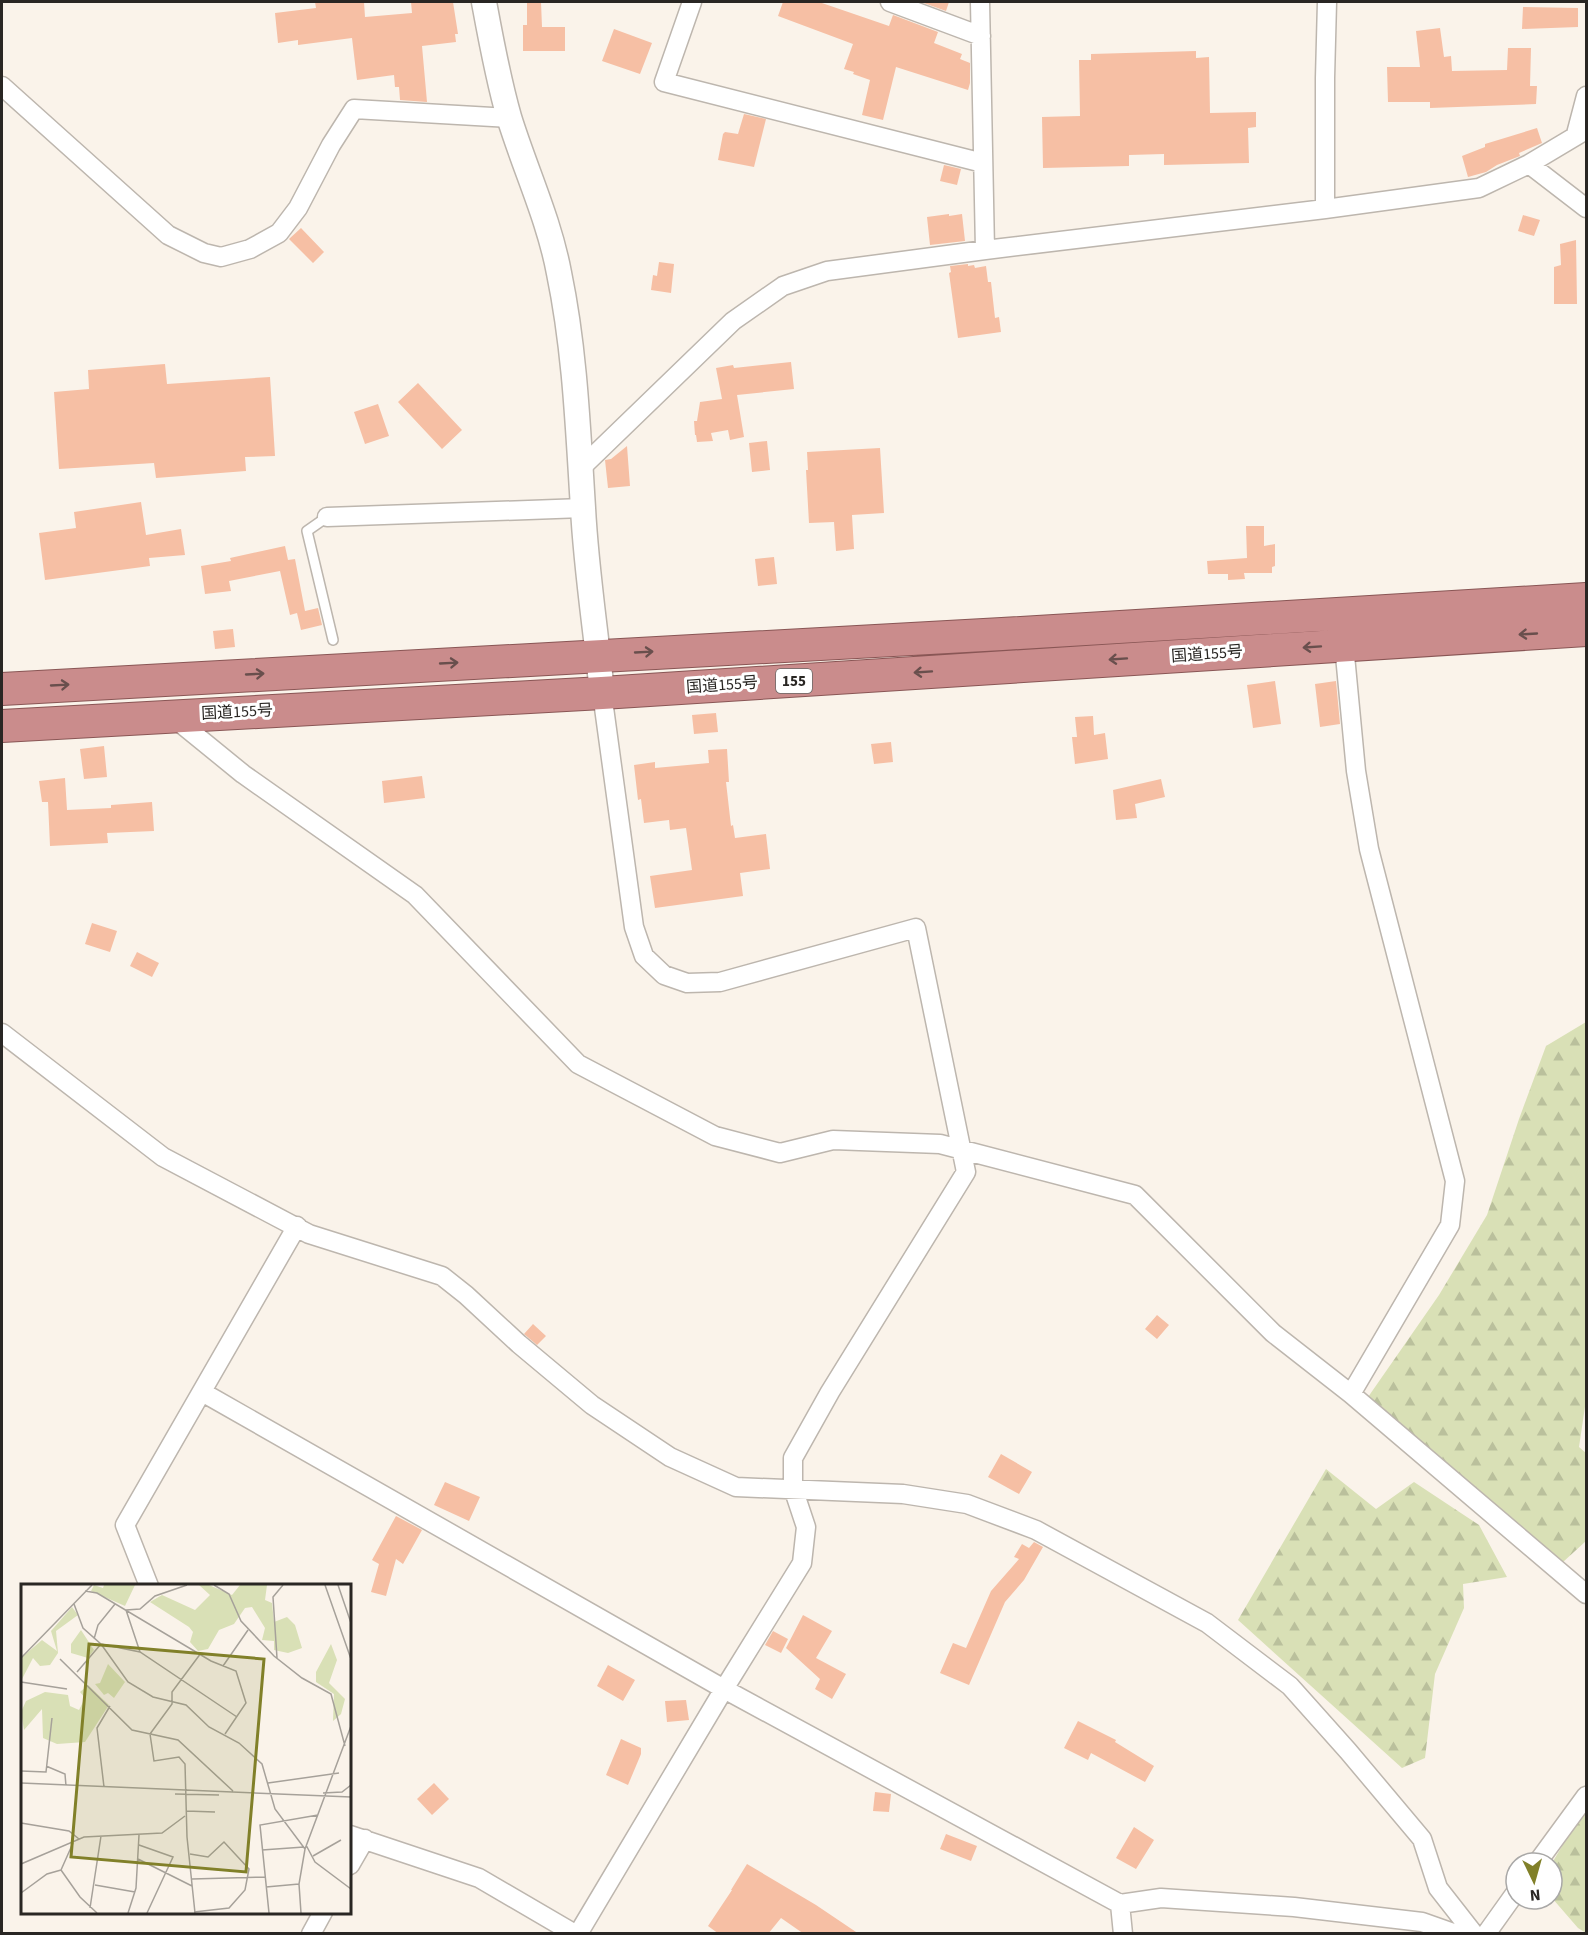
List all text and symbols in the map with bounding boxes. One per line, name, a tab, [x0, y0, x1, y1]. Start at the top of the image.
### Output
one-way arrow	[1519, 628, 1539, 639]
street label: 国道155号	[1170, 641, 1244, 667]
one-way arrow	[1303, 641, 1323, 652]
one-way arrow	[633, 647, 653, 658]
one-way arrow	[1108, 654, 1128, 665]
one-way arrow	[439, 657, 459, 668]
one-way arrow	[914, 667, 934, 678]
one-way arrow	[244, 668, 264, 679]
road number: 155	[776, 669, 812, 693]
street label: 国道155号	[685, 672, 759, 698]
one-way arrow	[49, 680, 69, 691]
street label: 国道155号	[201, 699, 273, 725]
inset map	[21, 1584, 351, 1914]
north arrow	[1504, 1851, 1564, 1911]
text: N	[1529, 1884, 1541, 1906]

